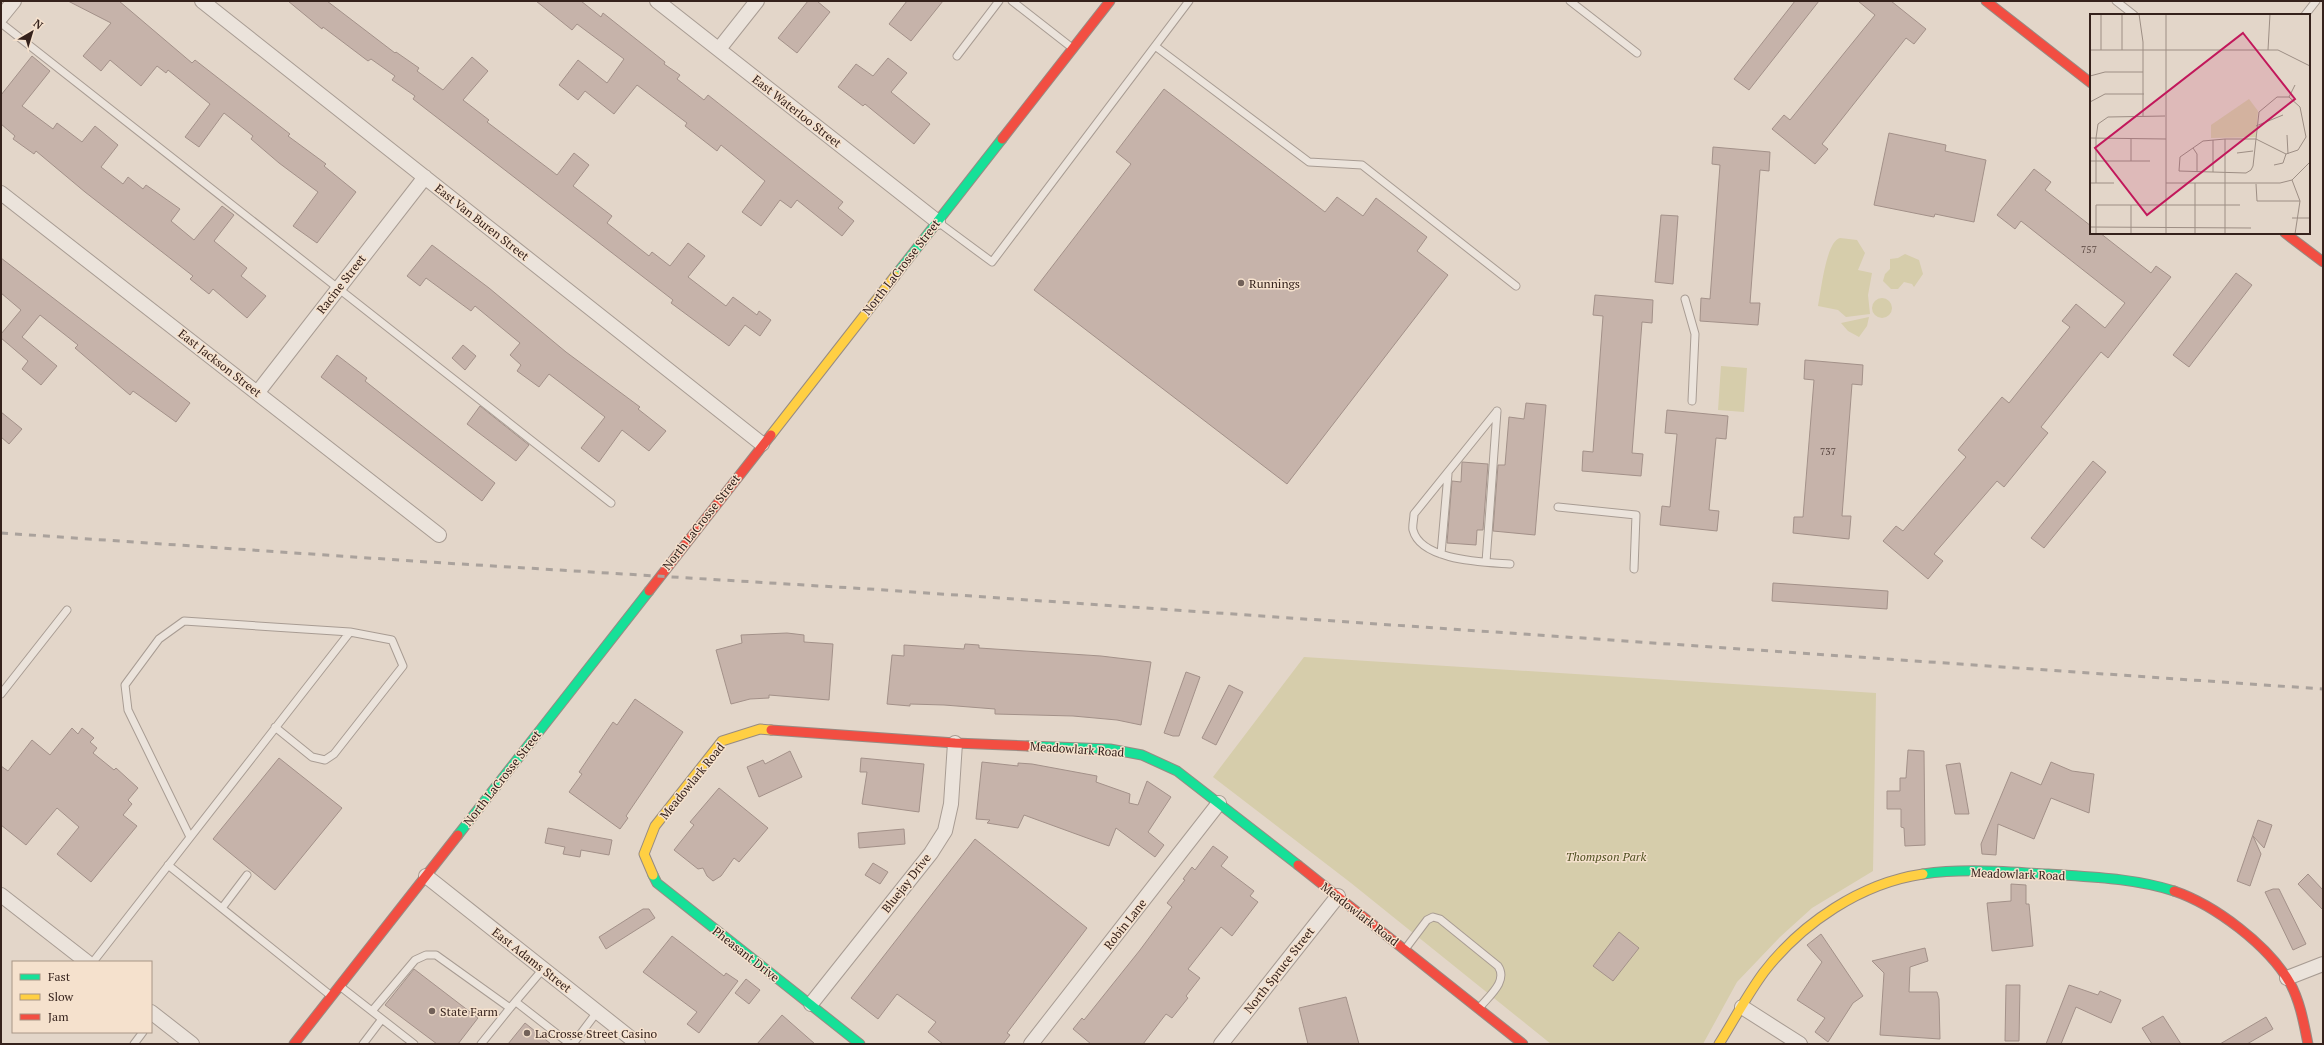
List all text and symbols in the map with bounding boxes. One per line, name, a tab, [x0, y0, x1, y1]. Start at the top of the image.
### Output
north arrow	[12, 12, 52, 52]
inset map	[2090, 14, 2310, 234]
text: N	[31, 16, 46, 33]
street label: East Waterloo Street	[749, 72, 845, 151]
street label: East Van Buren Street	[432, 181, 533, 264]
street label: North LaCrosse Street	[859, 216, 943, 318]
house number: 757	[2081, 243, 2097, 256]
street label: Racine Street	[313, 251, 369, 317]
place label: Runnings	[1249, 276, 1300, 291]
marker: Runnings	[1236, 278, 1246, 288]
street label: East Jackson Street	[175, 326, 265, 400]
house number: 737	[1820, 445, 1836, 458]
street label: North LaCrosse Street	[659, 471, 743, 573]
street label: North LaCrosse Street	[460, 727, 544, 829]
street label: Meadowlark Road	[1029, 738, 1125, 760]
street label: Meadowlark Road	[656, 739, 728, 822]
park label: Thompson Park	[1566, 849, 1646, 864]
street label: Bluejay Drive	[878, 850, 934, 916]
street label: Meadowlark Road	[1970, 865, 2066, 883]
street label: Meadowlark Road	[1318, 879, 1402, 949]
street label: Robin Lane	[1101, 896, 1149, 952]
street label: Pheasant Drive	[710, 923, 782, 985]
street label: North Spruce Street	[1241, 923, 1318, 1016]
street label: East Adams Street	[489, 924, 575, 996]
legend	[12, 961, 152, 1033]
text: Fast	[48, 969, 71, 984]
text: Slow	[48, 989, 74, 1004]
place label: State Farm	[440, 1004, 499, 1019]
marker: State Farm	[427, 1006, 437, 1016]
text: Jam	[48, 1009, 69, 1024]
place label: LaCrosse Street Casino	[535, 1026, 658, 1041]
marker: LaCrosse Street Casino	[522, 1028, 532, 1038]

